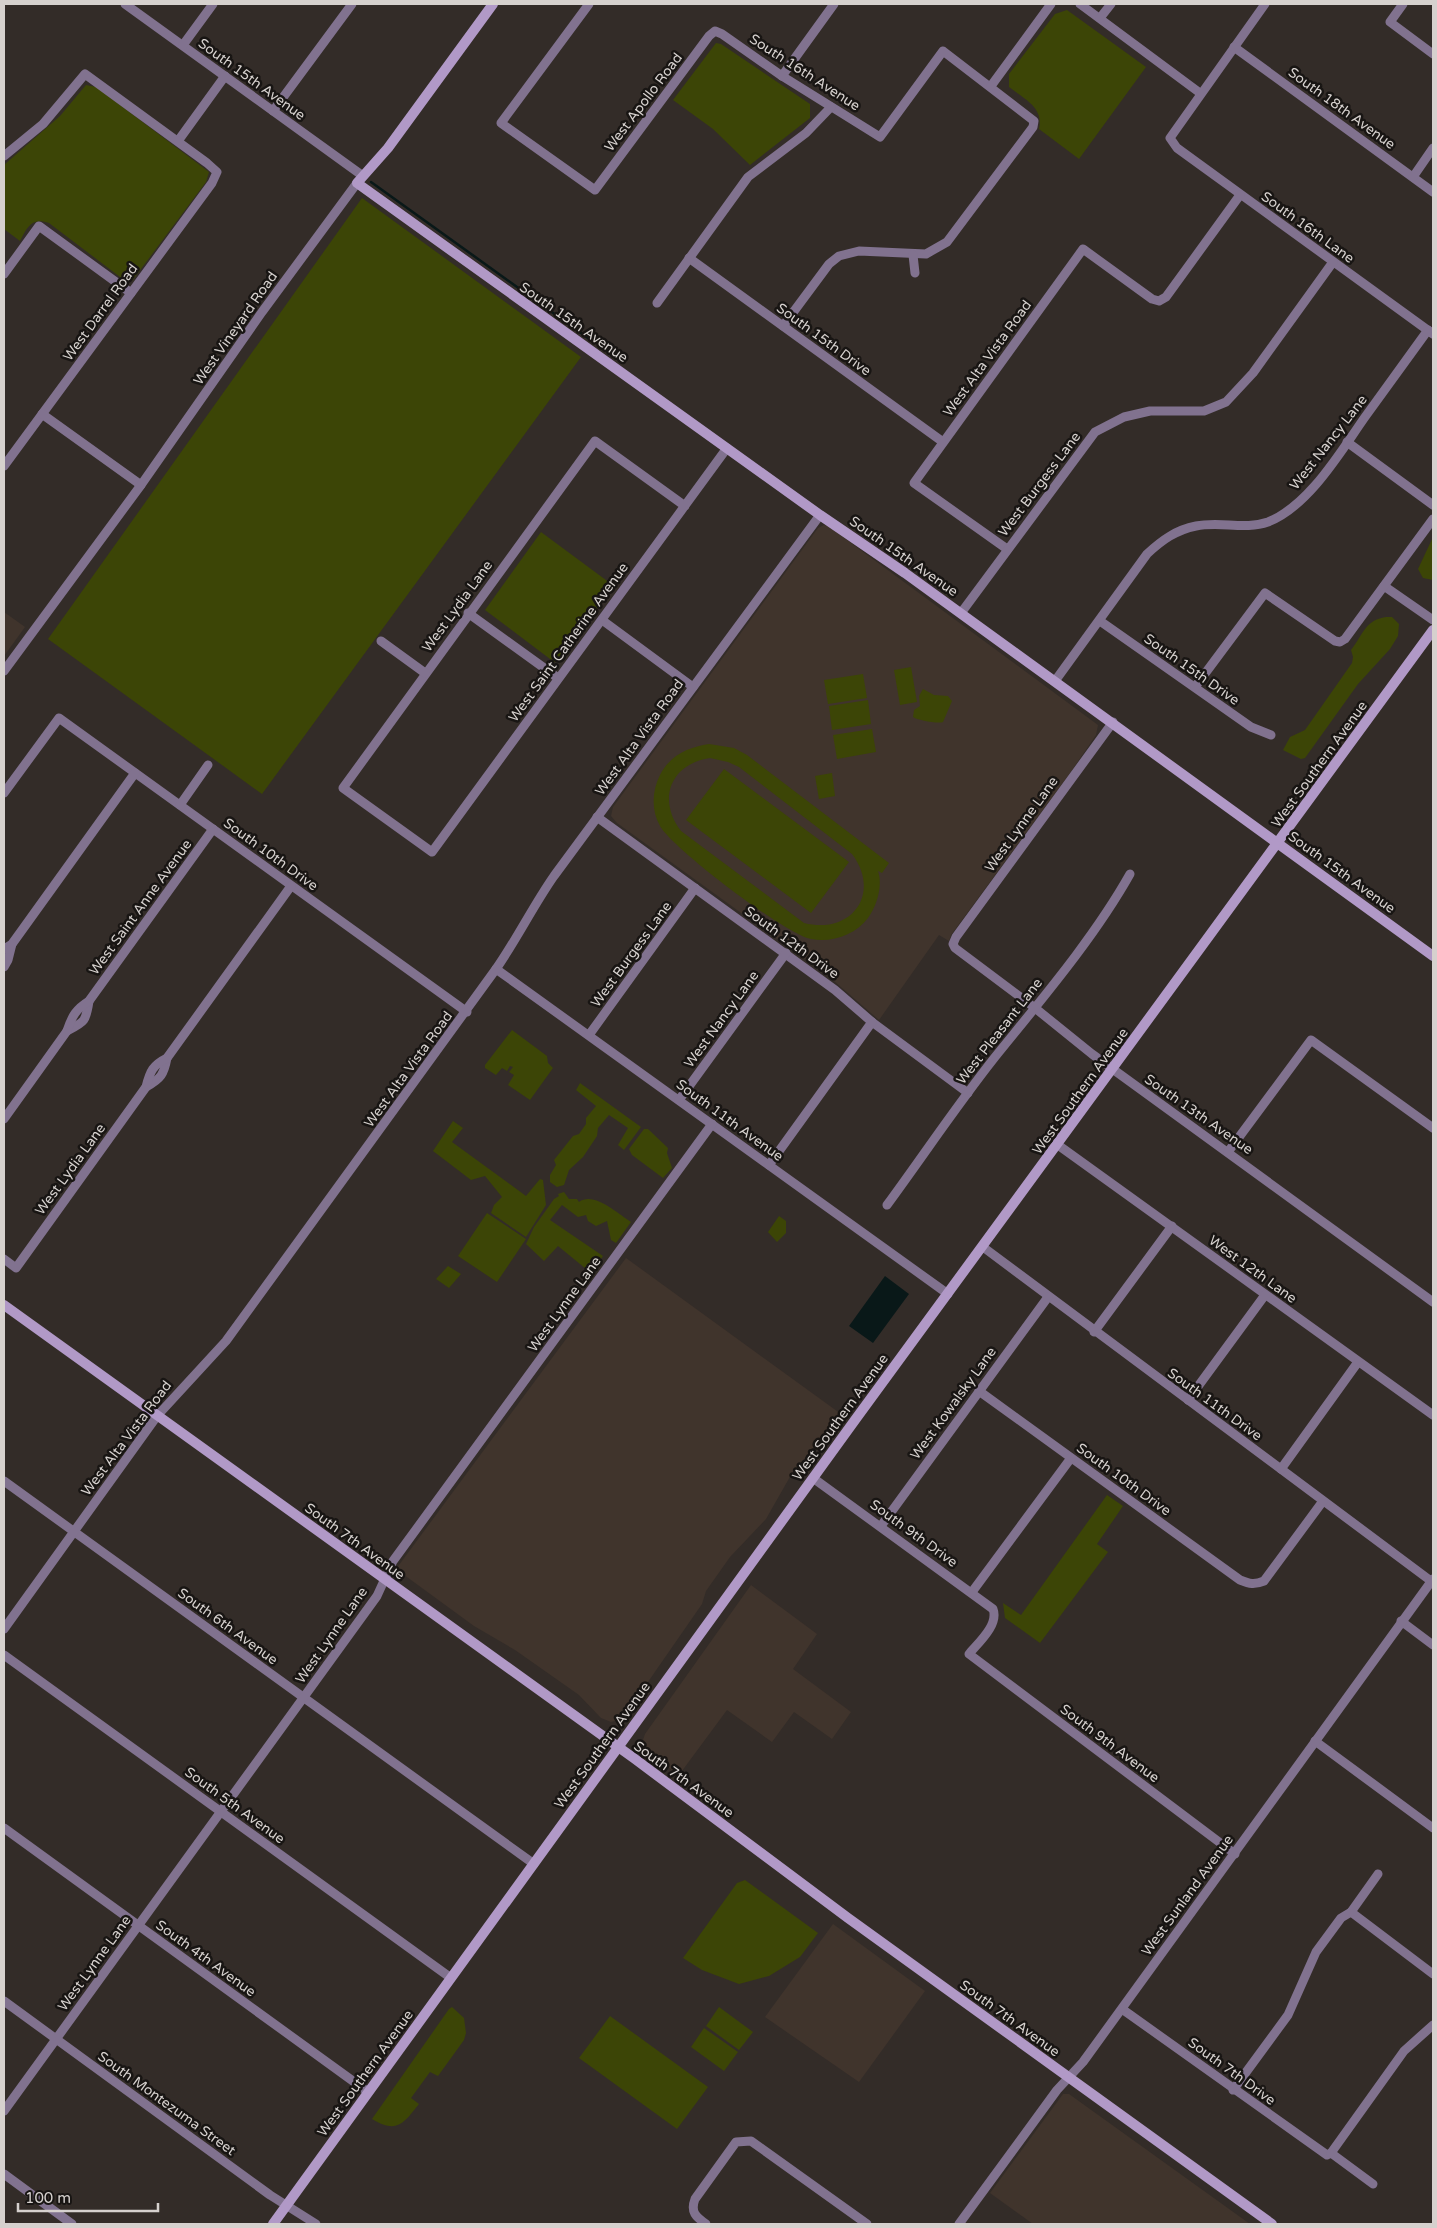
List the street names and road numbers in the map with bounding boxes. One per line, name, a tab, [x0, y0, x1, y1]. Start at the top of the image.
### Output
street label: South 16th Avenue	[746, 30, 863, 115]
street label: South 15th Avenue	[195, 35, 309, 124]
street label: West Apollo Road	[601, 50, 686, 155]
street label: South 18th Avenue	[1285, 64, 1399, 153]
street label: South 16th Lane	[1258, 188, 1358, 267]
street label: West Darrel Road	[59, 260, 141, 364]
street label: West Vineyard Road	[190, 268, 281, 388]
street label: South 15th Avenue	[516, 279, 631, 366]
street label: West Alta Vista Road	[940, 297, 1035, 420]
street label: South 15th Drive	[773, 299, 874, 379]
street label: West Nancy Lane	[1286, 391, 1371, 493]
street label: West Burgess Lane	[995, 429, 1084, 540]
street label: South 15th Avenue	[846, 513, 961, 600]
street label: West Lydia Lane	[419, 557, 496, 655]
street label: West Saint Catherine Avenue	[505, 559, 632, 725]
street label: South 15th Drive	[1141, 630, 1243, 709]
street label: West Alta Vista Road	[592, 676, 687, 799]
street label: West Southern Avenue	[1268, 698, 1371, 831]
street label: West Lynne Lane	[981, 773, 1062, 875]
street label: South 10th Drive	[220, 814, 321, 894]
street label: South 15th Avenue	[1285, 828, 1399, 917]
street label: West Saint Anne Avenue	[85, 836, 195, 978]
street label: West Burgess Lane	[587, 898, 676, 1011]
street label: South 12th Drive	[741, 902, 842, 982]
street label: West Nancy Lane	[681, 967, 762, 1071]
street label: West Pleasant Lane	[953, 975, 1046, 1088]
street label: West Alta Vista Road	[361, 1008, 456, 1131]
street label: West Southern Avenue	[1029, 1025, 1132, 1158]
street label: South 13th Avenue	[1141, 1071, 1256, 1158]
street label: South 11th Avenue	[673, 1076, 787, 1165]
street label: West Lydia Lane	[32, 1120, 109, 1218]
street label: West 12th Lane	[1205, 1232, 1300, 1307]
street label: West Lynne Lane	[524, 1253, 605, 1355]
street label: West Kowalsky Lane	[907, 1344, 1000, 1463]
street label: West Southern Avenue	[789, 1351, 892, 1484]
street label: South 11th Drive	[1164, 1364, 1265, 1444]
street label: West Alta Vista Road	[78, 1377, 175, 1499]
street label: South 10th Drive	[1073, 1439, 1174, 1519]
street label: South 9th Drive	[867, 1496, 961, 1571]
street label: South 7th Avenue	[301, 1499, 408, 1583]
street label: South 6th Avenue	[174, 1584, 281, 1668]
street label: West Lynne Lane	[292, 1584, 371, 1687]
street label: West Southern Avenue	[551, 1679, 654, 1812]
street label: South 9th Avenue	[1057, 1701, 1163, 1786]
street label: South 7th Avenue	[630, 1737, 737, 1821]
street label: South 5th Avenue	[181, 1763, 288, 1847]
street label: West Sunland Avenue	[1138, 1832, 1237, 1959]
street label: West Lynne Lane	[54, 1912, 135, 2014]
street label: South 4th Avenue	[152, 1916, 259, 2000]
street label: South 7th Avenue	[956, 1976, 1063, 2060]
street label: West Southern Avenue	[314, 2007, 417, 2140]
street label: South 7th Drive	[1185, 2034, 1279, 2109]
street label: South Montezuma Street	[94, 2048, 240, 2160]

